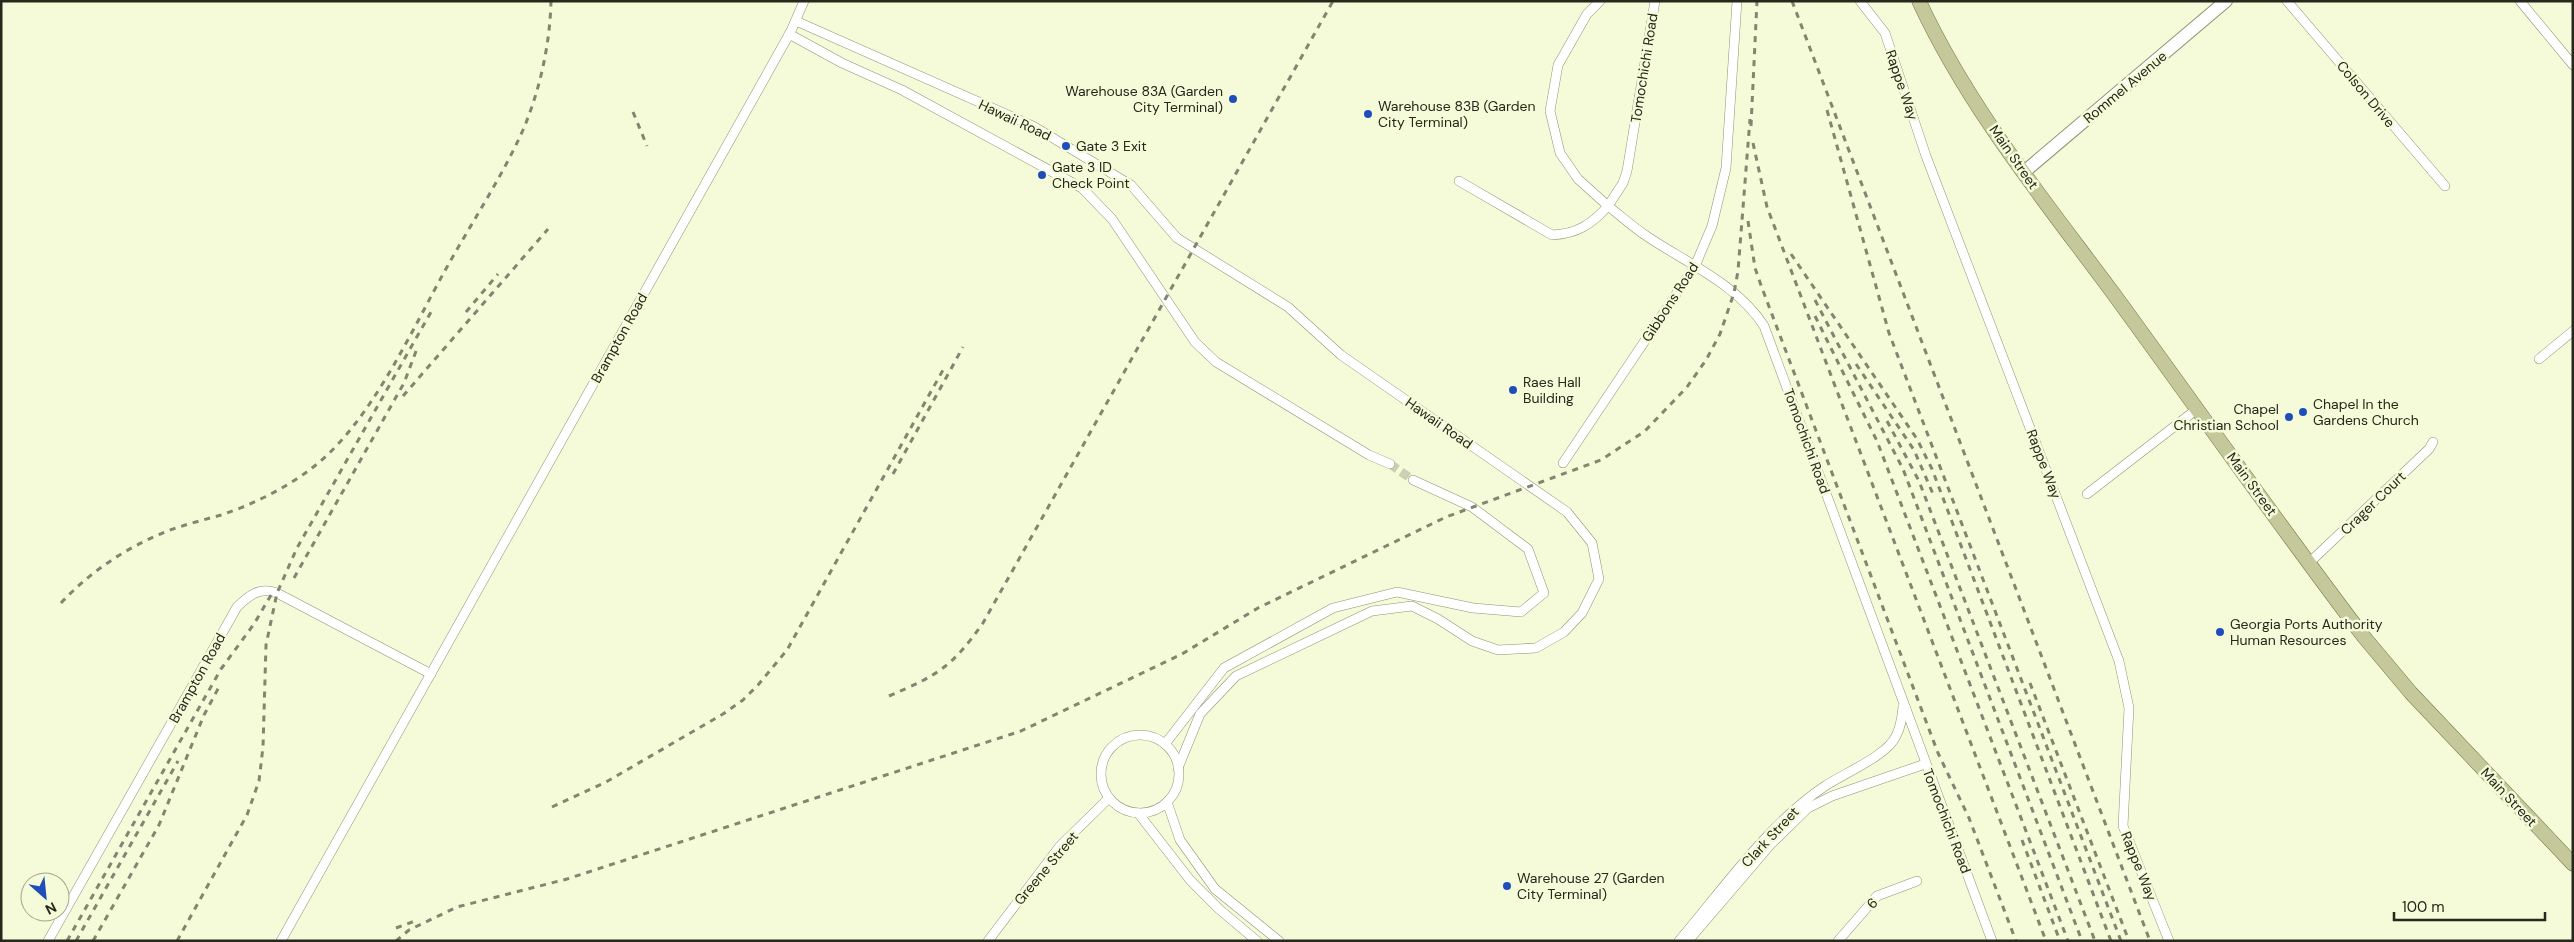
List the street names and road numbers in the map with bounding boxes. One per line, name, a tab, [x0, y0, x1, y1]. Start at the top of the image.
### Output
street label: Tomochichi Road	[1626, 12, 1662, 124]
street label: Rommel Avenue	[2080, 47, 2170, 127]
street label: Rappe Way	[1882, 48, 1922, 123]
street label: Colson Drive	[2333, 57, 2399, 131]
street label: Hawaii Road	[976, 95, 1054, 145]
street label: Main Street	[1985, 121, 2043, 193]
street label: Gibbons Road	[1638, 259, 1702, 345]
street label: Brampton Road	[587, 290, 651, 386]
street label: Tomochichi Road	[1780, 386, 1834, 496]
street label: Hawaii Road	[1402, 393, 1476, 453]
street label: Rappe Way	[2023, 427, 2066, 501]
street label: Main Street	[2223, 449, 2281, 519]
street label: Crager Court	[2336, 467, 2410, 539]
street label: Brampton Road	[165, 630, 229, 726]
street label: Main Street	[2477, 764, 2541, 830]
street label: Tomochichi Road	[1919, 766, 1975, 876]
street label: Clark Street	[1737, 803, 1803, 871]
street label: Greene Street	[1010, 827, 1082, 909]
street label: Rappe Way	[2117, 829, 2161, 903]
street label: 6	[1863, 894, 1881, 912]

